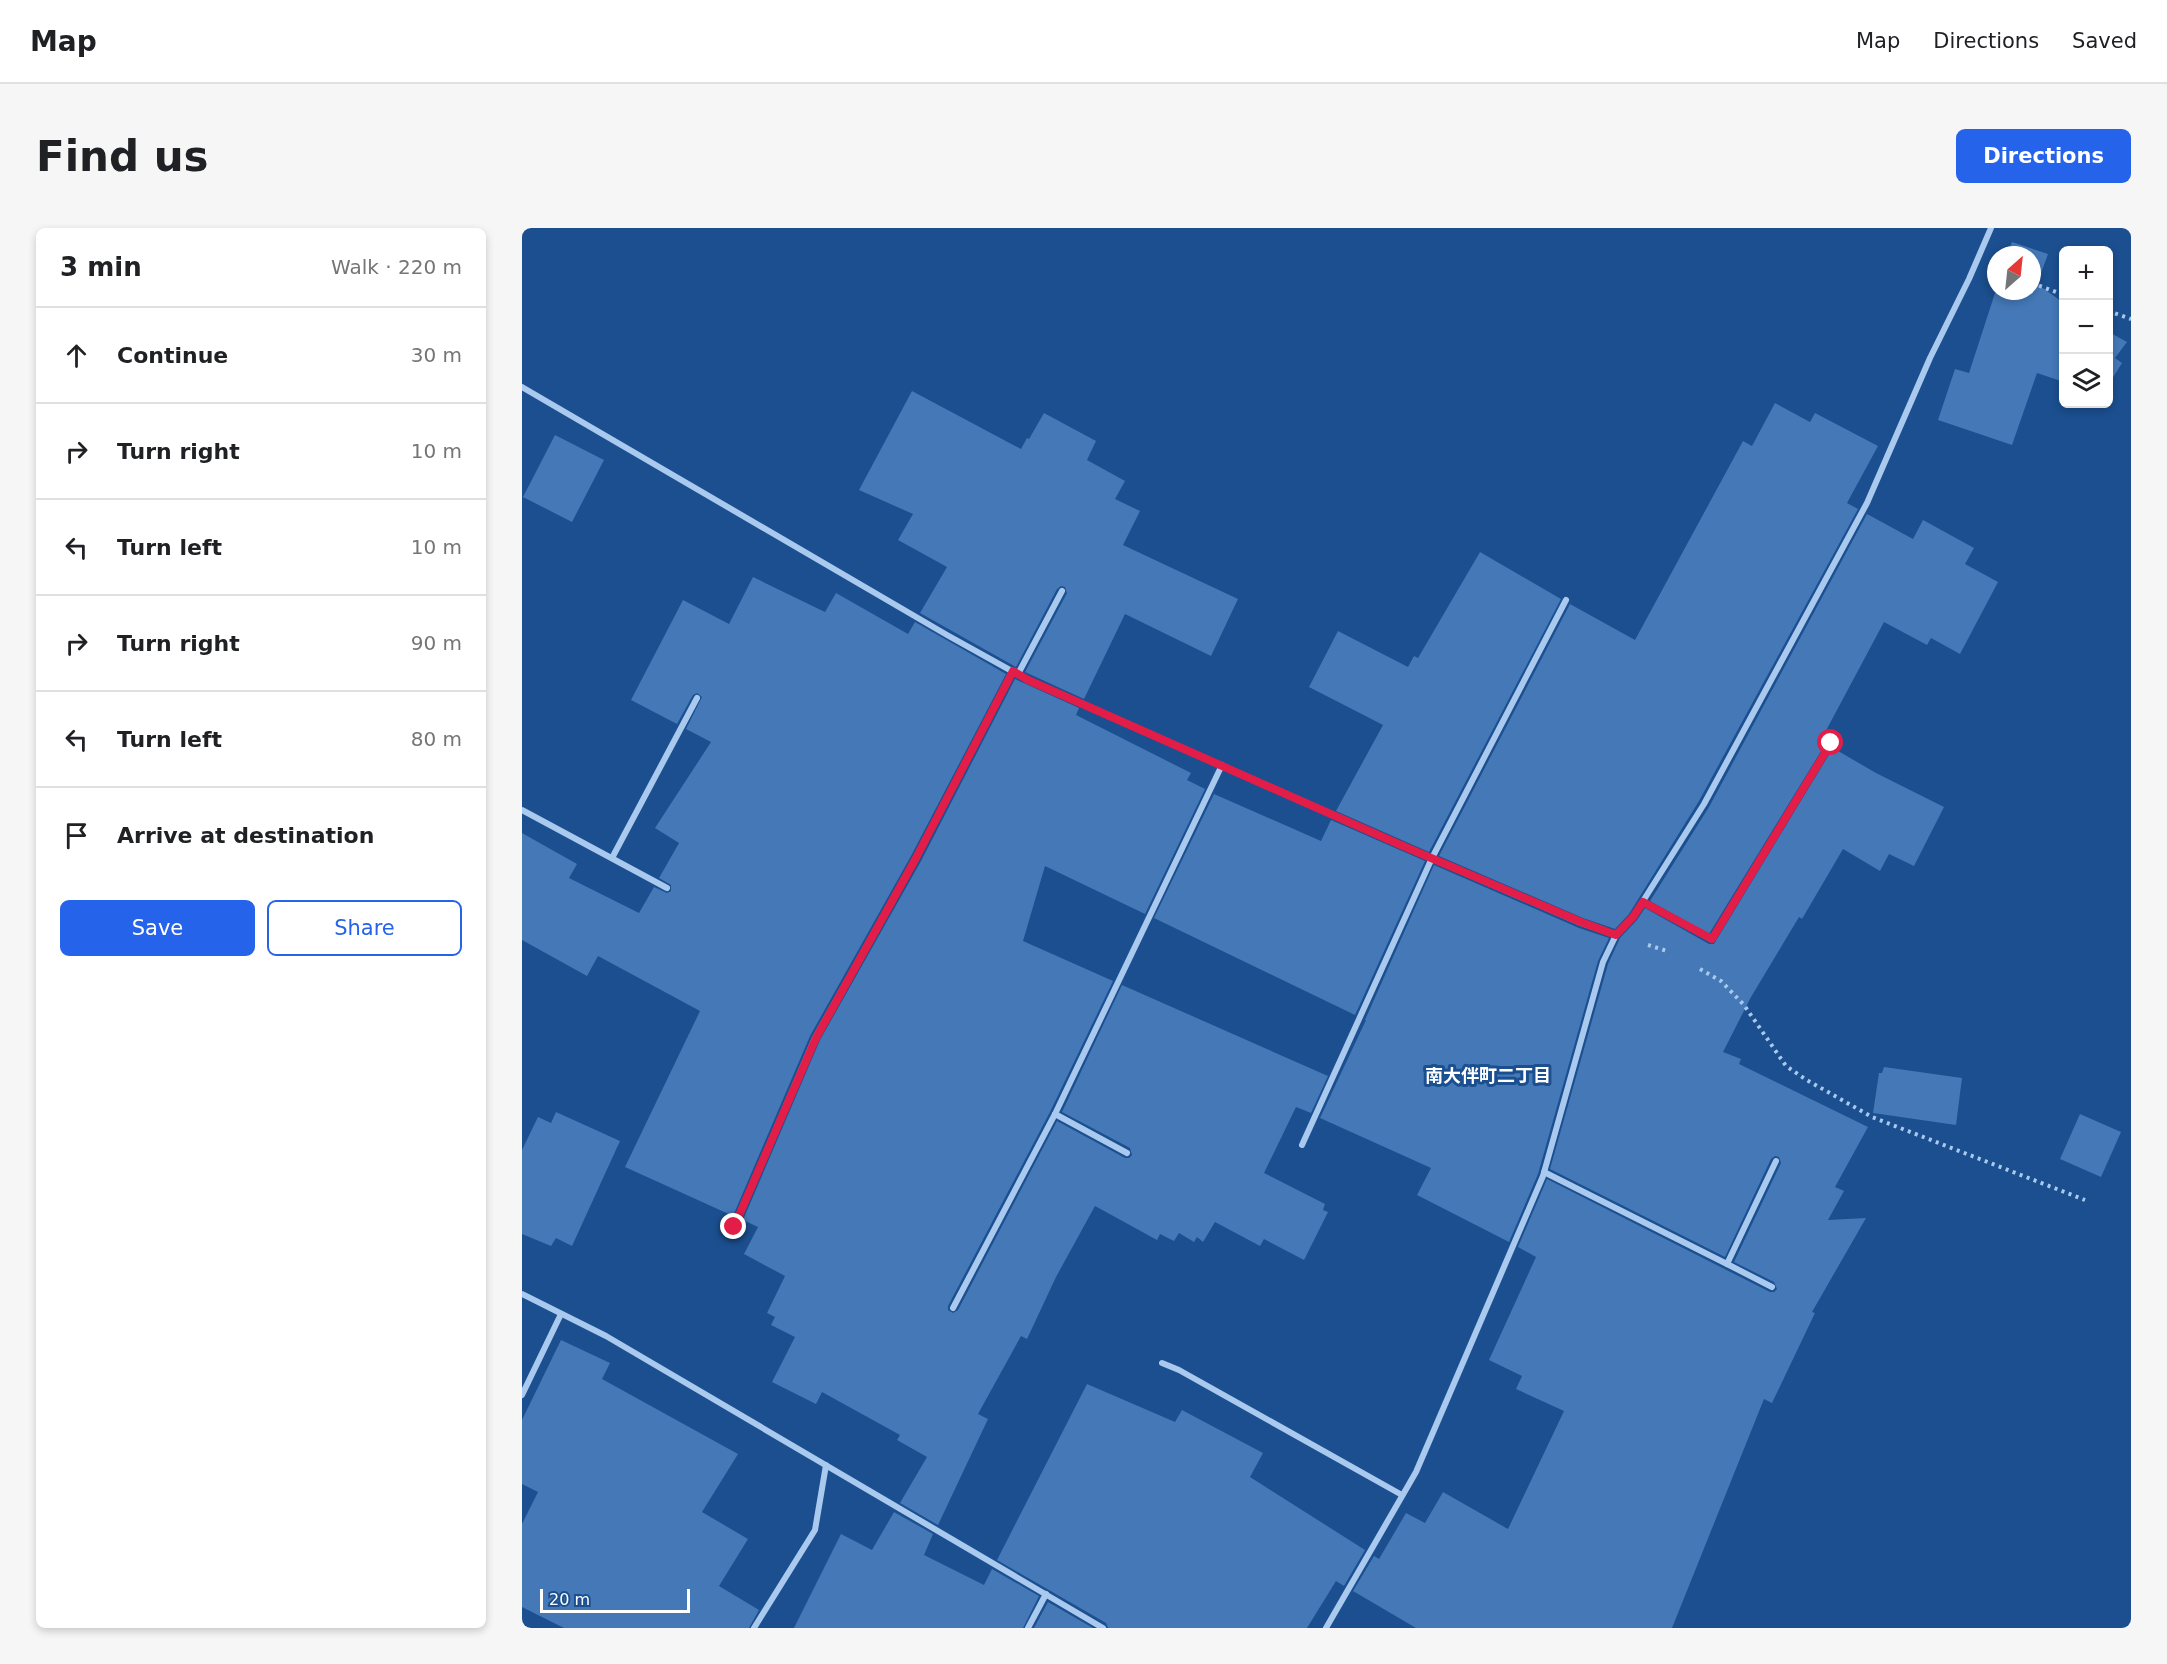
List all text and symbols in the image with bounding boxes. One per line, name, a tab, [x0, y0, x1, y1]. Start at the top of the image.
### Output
text: Map	[30, 25, 97, 58]
text: Map	[1856, 29, 1900, 53]
text: Directions	[1933, 29, 2039, 53]
text: Saved	[2072, 29, 2137, 53]
button: Directions	[1956, 129, 2131, 183]
text: Find us	[36, 132, 209, 181]
north arrow	[1987, 246, 2041, 300]
map controls	[2059, 246, 2113, 408]
button: +	[2059, 246, 2113, 300]
text: 3 min	[60, 252, 142, 282]
text: Walk · 220 m	[331, 255, 462, 279]
button: −	[2059, 300, 2113, 354]
icon: ahead	[60, 339, 93, 372]
text: Continue	[117, 343, 228, 368]
text: 30 m	[411, 343, 462, 367]
button: layers	[2059, 354, 2113, 408]
icon: right	[60, 435, 93, 468]
text: Turn right	[117, 439, 240, 464]
text: 10 m	[411, 439, 462, 463]
icon: left	[60, 531, 93, 564]
text: Turn left	[117, 535, 222, 560]
text: 10 m	[411, 535, 462, 559]
icon: right	[60, 627, 93, 660]
text: Turn right	[117, 631, 240, 656]
text: 90 m	[411, 631, 462, 655]
icon: left	[60, 723, 93, 756]
text: Turn left	[117, 727, 222, 752]
text: 80 m	[411, 727, 462, 751]
route start	[1817, 729, 1843, 755]
icon: arrive	[60, 819, 93, 852]
text: Arrive at destination	[117, 823, 374, 848]
button: Save	[60, 900, 255, 956]
button: Share	[267, 900, 462, 956]
district label: 南大伴町二丁目	[1425, 1065, 1551, 1086]
route end	[720, 1213, 746, 1239]
scale bar	[540, 1586, 690, 1614]
text: 20 m	[549, 1590, 590, 1609]

